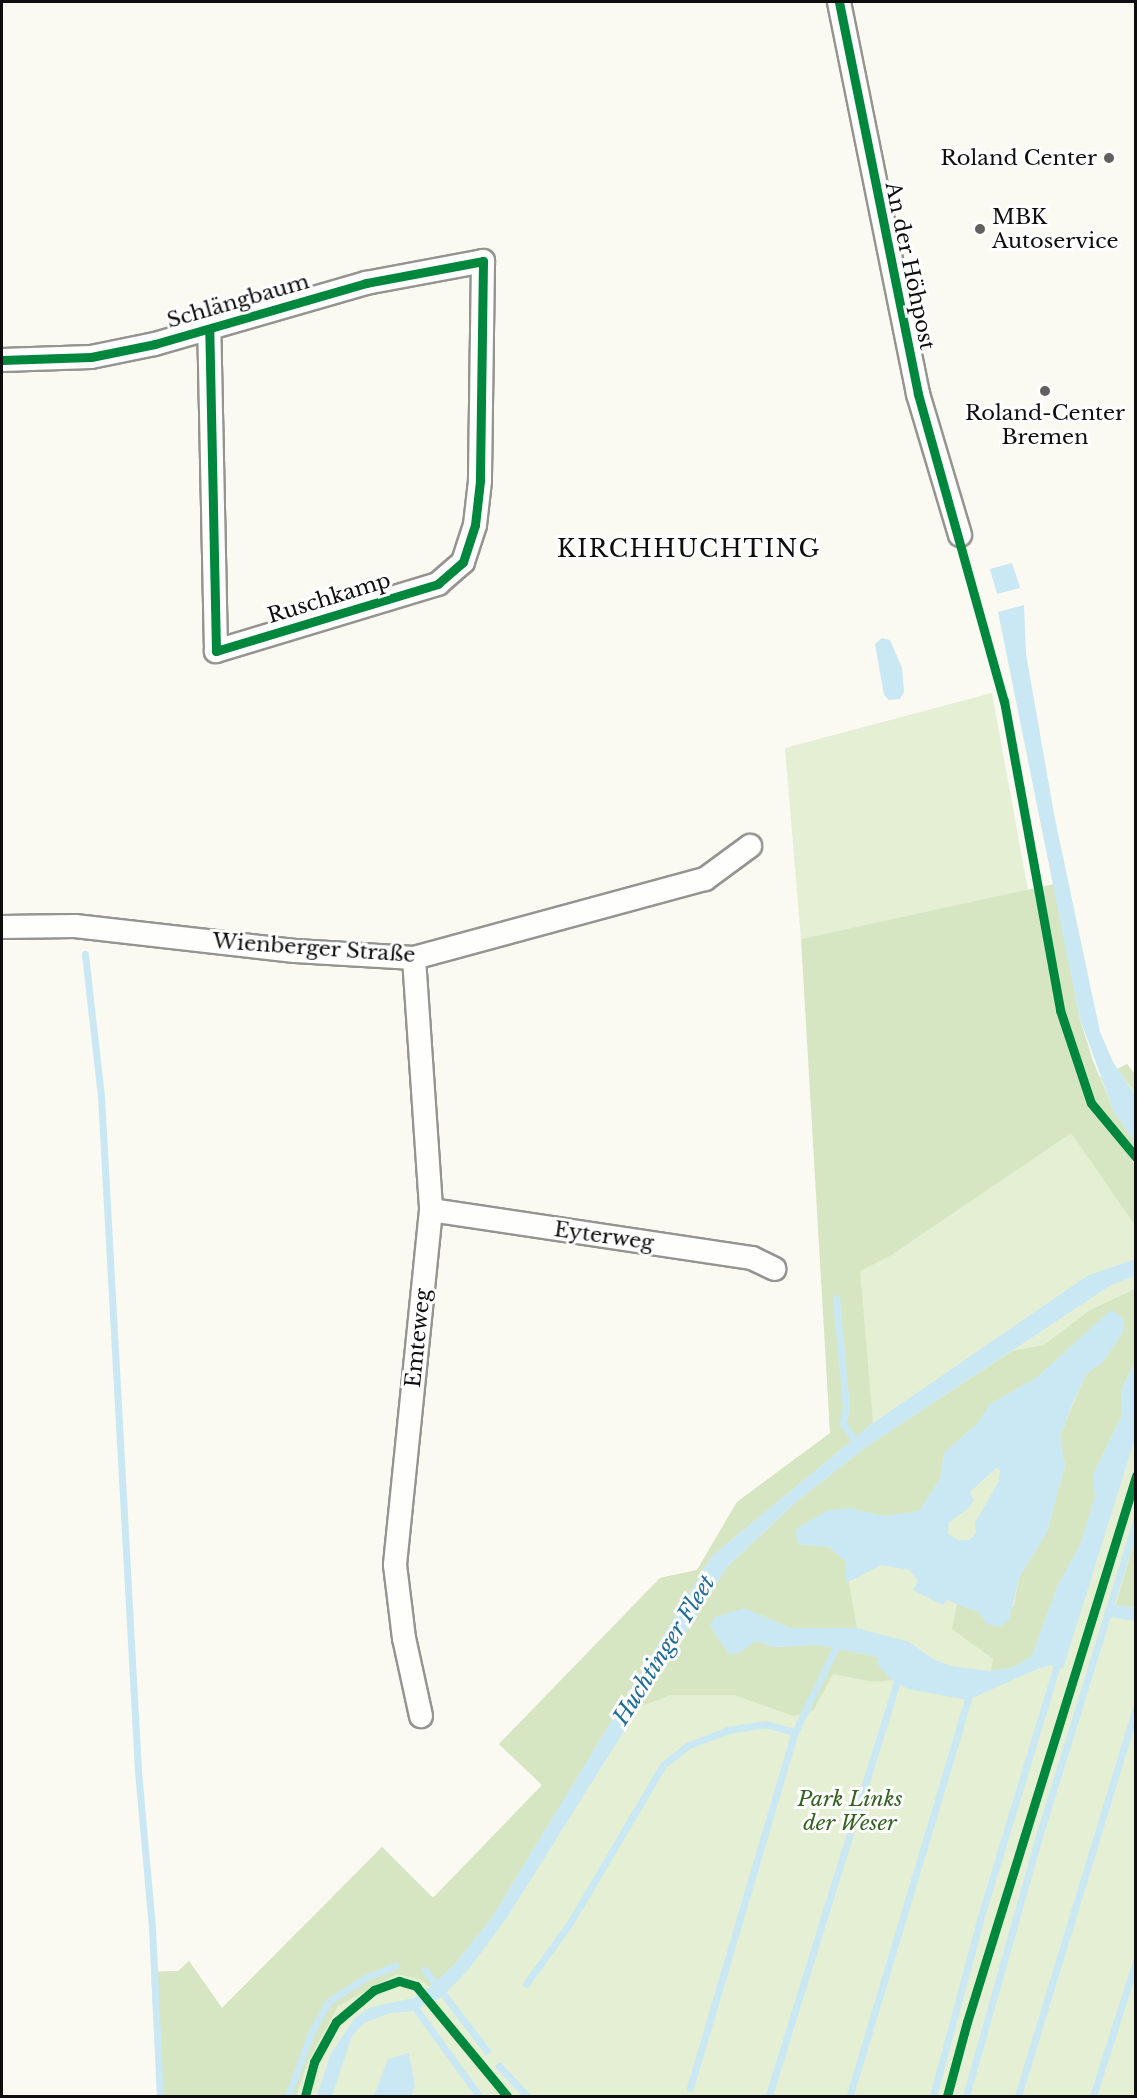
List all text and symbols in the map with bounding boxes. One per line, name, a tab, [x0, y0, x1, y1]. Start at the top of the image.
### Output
place label: Roland Center	[940, 145, 1097, 171]
marker: Roland Center	[1102, 151, 1116, 165]
street label: An der Höhpost	[880, 180, 940, 352]
place label: MBK Autoservice	[992, 204, 1119, 254]
marker: MBK Autoservice	[973, 222, 987, 236]
street label: Schlängbaum	[164, 269, 312, 333]
marker: Roland-Center Bremen	[1038, 384, 1052, 398]
place label: Roland-Center Bremen	[965, 400, 1125, 450]
district label: KIRCHHUCHTING	[557, 535, 821, 563]
street label: Ruschkamp	[264, 567, 394, 629]
street label: Wienberger Straße	[211, 928, 417, 968]
street label: Eyterweg	[553, 1217, 655, 1255]
street label: Emteweg	[400, 1287, 436, 1389]
water label: Huchtinger Fleet	[607, 1570, 721, 1730]
park label: Park Links der Weser	[797, 1786, 903, 1836]

